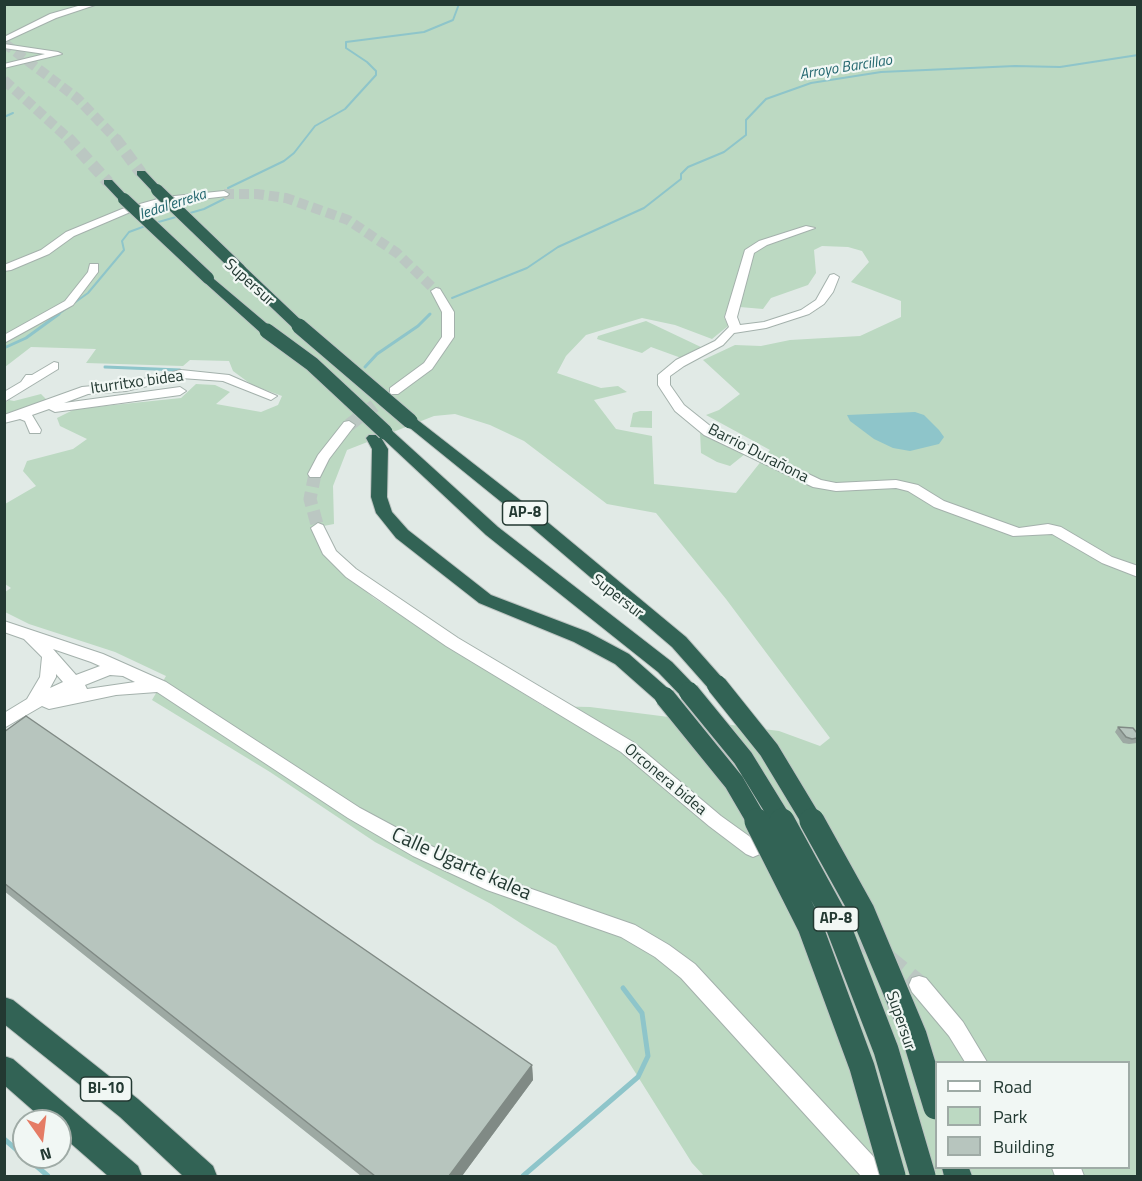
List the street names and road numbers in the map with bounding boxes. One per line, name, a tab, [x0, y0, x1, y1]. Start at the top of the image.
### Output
street label: Supersur	[220, 256, 278, 310]
street label: Iturritxo bidea	[89, 367, 185, 399]
street label: Barrio Durañona	[704, 420, 812, 488]
road number: AP-8	[502, 501, 548, 525]
street label: Supersur	[587, 571, 647, 623]
street label: Orconera bidea	[620, 740, 710, 820]
street label: Calle Ugarte kalea	[387, 823, 535, 907]
road number: AP-8	[814, 907, 858, 931]
street label: Supersur	[881, 989, 919, 1053]
road number: BI-10	[80, 1077, 132, 1101]

